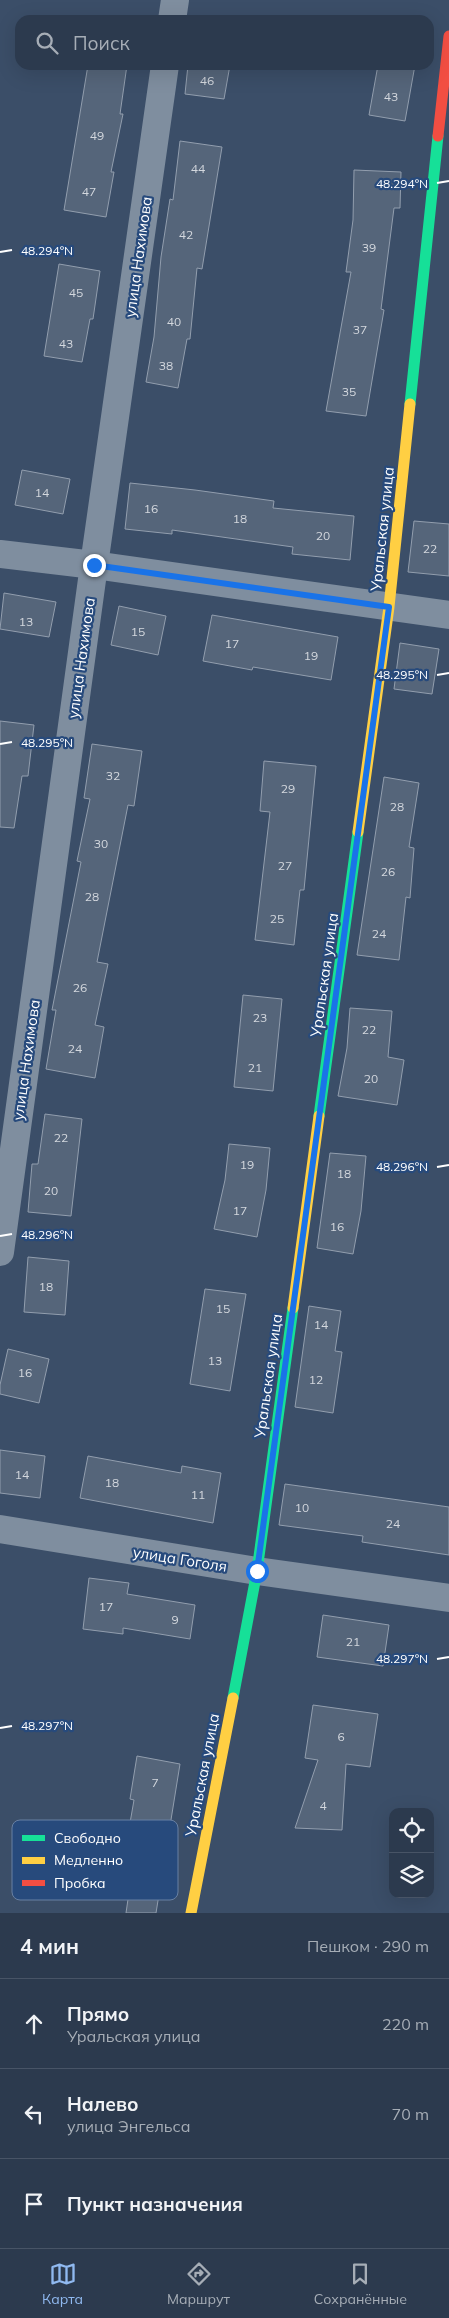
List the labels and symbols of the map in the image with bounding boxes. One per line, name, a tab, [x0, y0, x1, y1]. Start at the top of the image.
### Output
house number: 46	[200, 73, 214, 88]
house number: 43	[384, 89, 398, 104]
house number: 49	[90, 128, 104, 143]
house number: 44	[191, 161, 205, 176]
text: 48.294°N	[376, 176, 428, 191]
house number: 47	[82, 184, 96, 199]
street label: улица Нахимова	[120, 195, 156, 319]
house number: 42	[179, 227, 193, 242]
house number: 39	[362, 240, 376, 255]
text: 48.294°N	[21, 243, 73, 258]
house number: 45	[69, 285, 83, 300]
house number: 40	[167, 314, 181, 329]
house number: 37	[353, 322, 367, 337]
house number: 43	[59, 336, 73, 351]
house number: 38	[159, 358, 173, 373]
house number: 35	[342, 384, 356, 399]
street label: Уральская улица	[366, 466, 398, 593]
house number: 14	[35, 485, 49, 500]
house number: 16	[144, 501, 158, 516]
house number: 18	[233, 511, 247, 526]
house number: 20	[316, 528, 330, 543]
house number: 22	[423, 541, 437, 556]
route end	[83, 554, 106, 577]
street label: улица Нахимова	[63, 596, 99, 720]
house number: 13	[19, 614, 33, 629]
house number: 15	[131, 624, 145, 639]
house number: 17	[225, 636, 239, 651]
house number: 19	[304, 648, 318, 663]
text: 48.295°N	[376, 667, 428, 682]
text: 48.295°N	[21, 735, 73, 750]
house number: 32	[106, 768, 120, 783]
house number: 29	[281, 781, 295, 796]
house number: 28	[390, 799, 404, 814]
house number: 30	[94, 836, 108, 851]
house number: 27	[278, 858, 292, 873]
house number: 26	[381, 864, 395, 879]
house number: 28	[85, 889, 99, 904]
house number: 25	[270, 911, 284, 926]
street label: Уральская улица	[306, 912, 342, 1039]
house number: 24	[372, 926, 386, 941]
house number: 26	[73, 980, 87, 995]
street label: улица Нахимова	[8, 998, 44, 1122]
house number: 23	[253, 1010, 267, 1025]
house number: 22	[362, 1022, 376, 1037]
house number: 24	[68, 1041, 82, 1056]
house number: 21	[248, 1060, 262, 1075]
house number: 20	[364, 1071, 378, 1086]
house number: 22	[54, 1130, 68, 1145]
house number: 19	[240, 1157, 254, 1172]
text: 48.296°N	[376, 1159, 428, 1174]
house number: 18	[337, 1166, 351, 1181]
house number: 20	[44, 1183, 58, 1198]
house number: 17	[233, 1203, 247, 1218]
house number: 16	[330, 1219, 344, 1234]
text: 48.296°N	[21, 1227, 73, 1242]
house number: 18	[39, 1279, 53, 1294]
house number: 15	[216, 1301, 230, 1316]
street label: Уральская улица	[250, 1313, 286, 1440]
house number: 14	[314, 1317, 328, 1332]
house number: 13	[208, 1353, 222, 1368]
house number: 16	[18, 1365, 32, 1380]
house number: 12	[309, 1372, 323, 1387]
house number: 14	[15, 1467, 29, 1482]
house number: 18	[105, 1475, 119, 1490]
house number: 11	[191, 1487, 205, 1502]
house number: 10	[295, 1500, 309, 1515]
house number: 24	[386, 1516, 400, 1531]
street label: улица Гоголя	[132, 1542, 228, 1576]
route start	[246, 1560, 269, 1583]
house number: 17	[99, 1599, 113, 1614]
house number: 9	[171, 1612, 179, 1627]
house number: 21	[346, 1634, 360, 1649]
text: 48.297°N	[376, 1651, 428, 1666]
street label: Уральская улица	[181, 1712, 223, 1839]
text: 48.297°N	[21, 1718, 73, 1733]
house number: 6	[337, 1729, 345, 1744]
house number: 7	[151, 1775, 159, 1790]
house number: 4	[319, 1798, 327, 1813]
legend	[12, 1820, 178, 1900]
text: Свободно	[54, 1829, 121, 1847]
text: Медленно	[54, 1851, 123, 1869]
text: Пробка	[54, 1874, 106, 1892]

